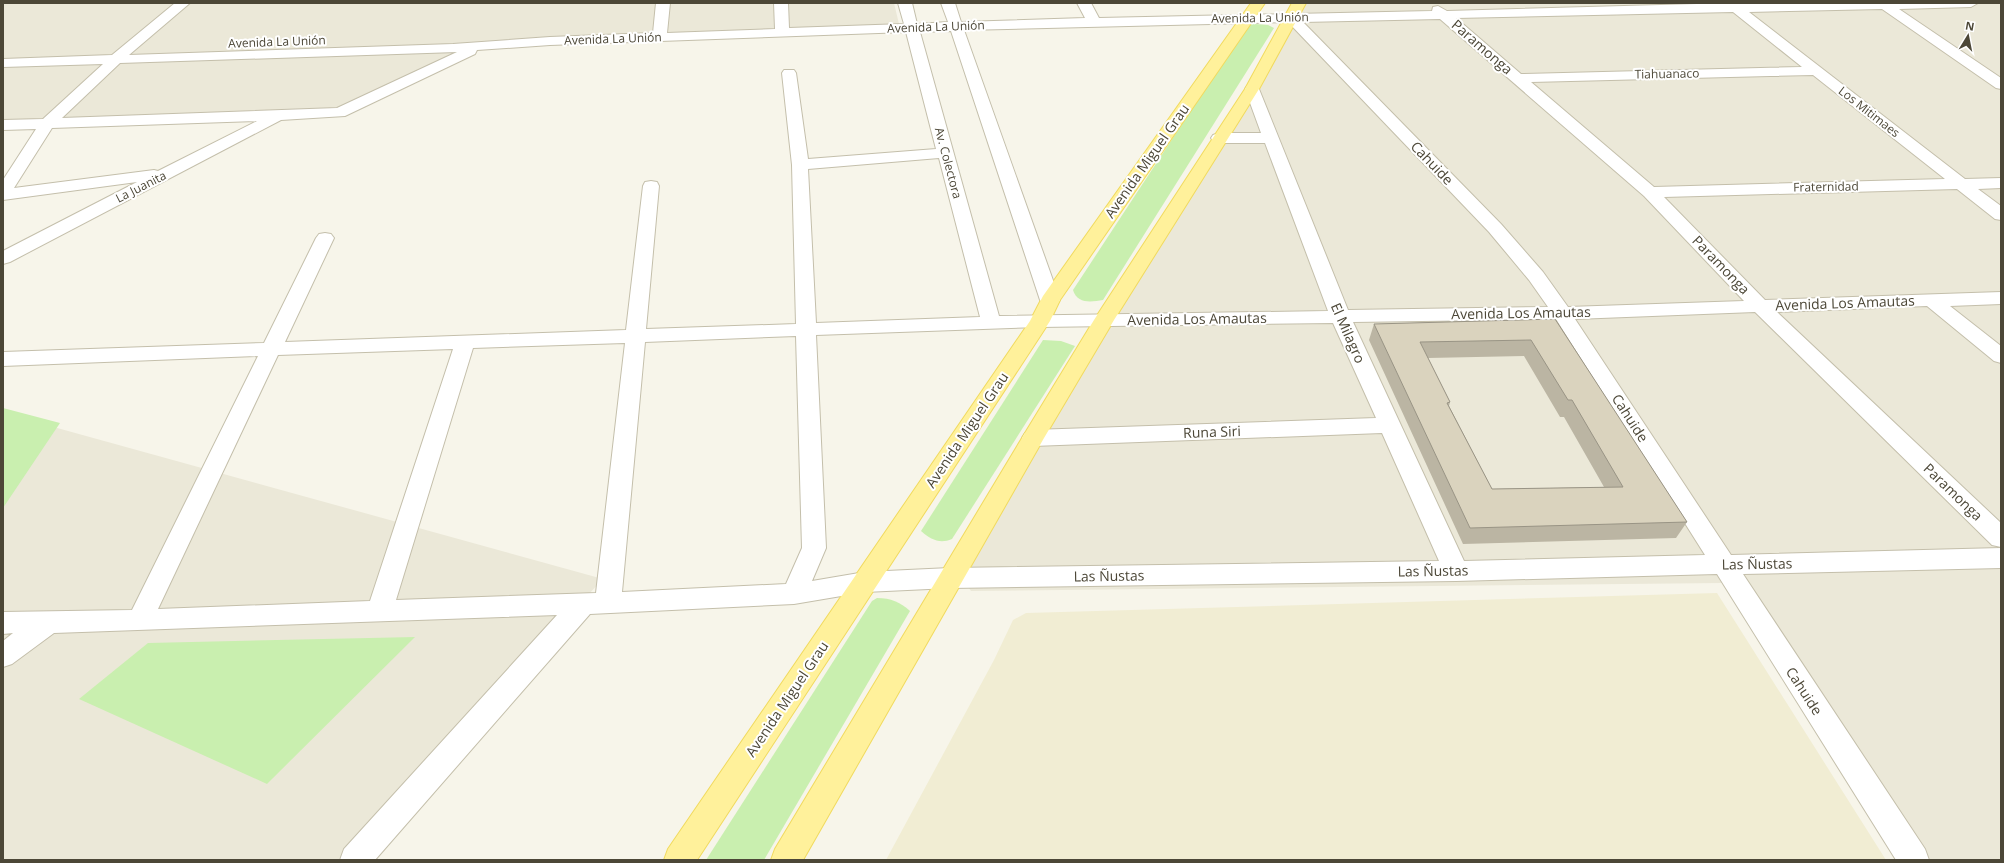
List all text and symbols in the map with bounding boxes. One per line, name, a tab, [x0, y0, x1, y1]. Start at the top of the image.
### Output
street label: Avenida La Unión	[1211, 8, 1309, 27]
street label: Paramonga	[1448, 15, 1517, 78]
street label: Avenida La Unión	[887, 16, 985, 37]
north arrow	[1948, 16, 1988, 56]
text: N	[1964, 17, 1976, 34]
street label: Avenida La Unión	[564, 28, 662, 49]
street label: Avenida La Unión	[228, 31, 326, 52]
street label: Tiahuanaco	[1635, 64, 1699, 83]
street label: Los Mitimaes	[1835, 82, 1904, 141]
street label: Avenida Miguel Grau	[1100, 100, 1193, 222]
street label: Av. Colectora	[931, 125, 966, 200]
street label: Cahuide	[1407, 137, 1458, 189]
street label: La Juanita	[113, 167, 169, 207]
street label: Fraternidad	[1793, 177, 1859, 196]
street label: Paramonga	[1688, 231, 1754, 298]
street label: Avenida Los Amautas	[1775, 291, 1915, 314]
street label: El Milagro	[1327, 300, 1370, 366]
street label: Avenida Los Amautas	[1451, 302, 1591, 323]
street label: Avenida Los Amautas	[1127, 308, 1267, 329]
street label: Avenida Miguel Grau	[921, 368, 1012, 491]
street label: Cahuide	[1608, 390, 1653, 446]
street label: Runa Siri	[1183, 421, 1241, 442]
street label: Paramonga	[1920, 459, 1987, 525]
street label: Las Ñustas	[1722, 553, 1793, 574]
street label: Las Ñustas	[1398, 560, 1469, 581]
street label: Las Ñustas	[1074, 565, 1145, 586]
street label: Avenida Miguel Grau	[741, 637, 832, 760]
street label: Cahuide	[1782, 663, 1827, 719]

